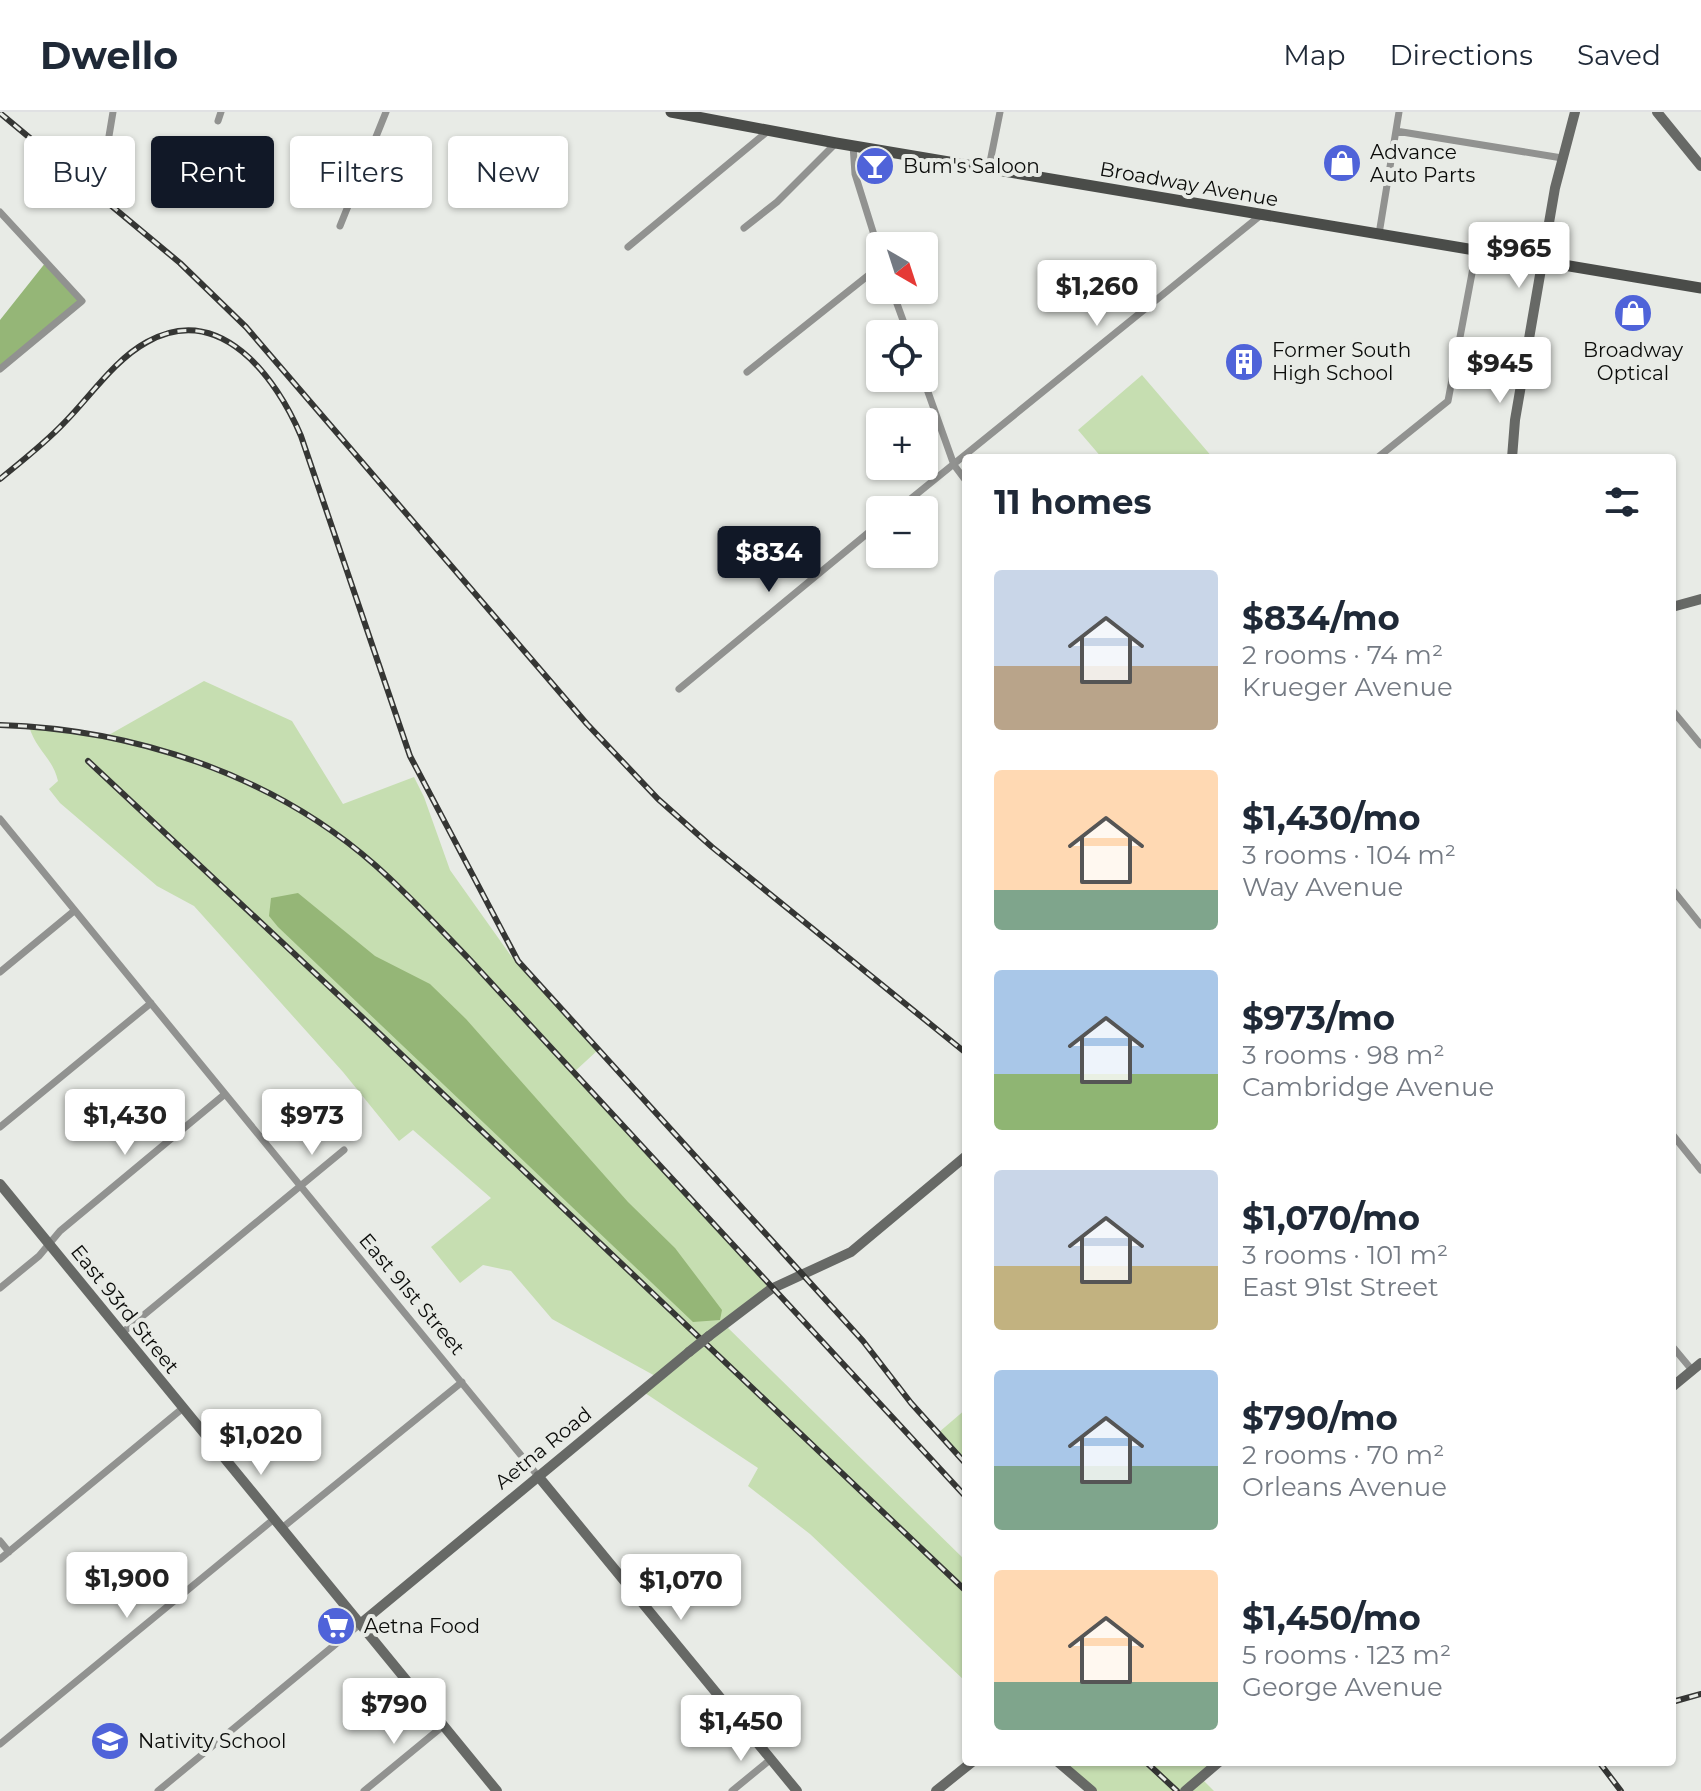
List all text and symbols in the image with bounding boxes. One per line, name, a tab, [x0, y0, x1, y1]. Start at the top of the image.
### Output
text: Dwello	[40, 32, 178, 79]
text: Map	[1283, 38, 1345, 72]
text: Directions	[1389, 38, 1533, 72]
text: Saved	[1577, 38, 1661, 72]
chip: Buy	[24, 136, 135, 208]
chip: Rent	[151, 136, 274, 208]
chip: Filters	[290, 136, 432, 208]
chip: New	[448, 136, 568, 208]
place label: Advance Auto Parts	[1370, 140, 1475, 187]
shop icon: Advance Auto Parts	[1321, 142, 1363, 184]
bar icon: Bum's Saloon	[854, 145, 896, 187]
place label: Bum's Saloon	[903, 154, 1040, 178]
street label: Broadway Avenue	[1098, 156, 1280, 212]
pin: $965	[1472, 222, 1566, 290]
north arrow	[866, 232, 938, 304]
map controls	[866, 232, 938, 568]
text: $965	[1487, 232, 1551, 264]
pin: $1,260	[1032, 260, 1162, 328]
text: $1,260	[1055, 270, 1139, 302]
shop icon: Broadway Optical	[1612, 292, 1654, 334]
button: locate	[866, 320, 938, 392]
pin: $945	[1453, 337, 1547, 405]
place label: Former South High School	[1272, 338, 1411, 385]
place label: Broadway Optical	[1583, 338, 1683, 385]
building icon: Former South High School	[1223, 341, 1265, 383]
text: $945	[1467, 347, 1533, 379]
button: +	[866, 408, 938, 480]
icon: filters	[1600, 480, 1644, 524]
text: 11 homes	[994, 481, 1152, 523]
button: −	[866, 496, 938, 568]
pin: $834	[722, 526, 816, 594]
text: $834	[735, 536, 803, 568]
text: $834/mo	[1242, 597, 1400, 639]
icon: home	[1058, 602, 1154, 698]
text: 2 rooms · 74 m²	[1242, 639, 1443, 671]
text: Krueger Avenue	[1242, 671, 1453, 703]
text: $1,430/mo	[1242, 797, 1421, 839]
icon: home	[1058, 802, 1154, 898]
text: 3 rooms · 104 m²	[1242, 839, 1456, 871]
text: Way Avenue	[1242, 871, 1403, 903]
text: $973/mo	[1242, 997, 1395, 1039]
icon: home	[1058, 1002, 1154, 1098]
text: 3 rooms · 98 m²	[1242, 1039, 1445, 1071]
text: Cambridge Avenue	[1242, 1071, 1494, 1103]
pin: $1,430	[60, 1089, 190, 1157]
pin: $973	[265, 1089, 359, 1157]
text: $1,430	[83, 1099, 167, 1131]
text: $973	[280, 1099, 344, 1131]
text: $1,070/mo	[1242, 1197, 1420, 1239]
icon: home	[1058, 1202, 1154, 1298]
street label: East 91st Street	[354, 1228, 470, 1360]
text: 3 rooms · 101 m²	[1242, 1239, 1448, 1271]
street label: East 93rd Street	[66, 1240, 184, 1378]
text: East 91st Street	[1242, 1271, 1438, 1303]
text: $790/mo	[1242, 1397, 1398, 1439]
street label: Aetna Road	[490, 1402, 596, 1494]
icon: home	[1058, 1402, 1154, 1498]
pin: $1,020	[196, 1409, 326, 1477]
text: $1,020	[219, 1419, 303, 1451]
text: 2 rooms · 70 m²	[1242, 1439, 1444, 1471]
text: Orleans Avenue	[1242, 1471, 1447, 1503]
pin: $1,900	[62, 1552, 192, 1620]
pin: $1,070	[616, 1554, 746, 1622]
text: $1,900	[84, 1562, 170, 1594]
text: $1,070	[639, 1564, 723, 1596]
text: $1,450/mo	[1242, 1597, 1421, 1639]
icon: home	[1058, 1602, 1154, 1698]
supermarket icon: Aetna Food	[315, 1605, 357, 1647]
place label: Aetna Food	[364, 1614, 480, 1638]
text: 5 rooms · 123 m²	[1242, 1639, 1451, 1671]
text: George Avenue	[1242, 1671, 1443, 1703]
pin: $790	[347, 1678, 441, 1746]
text: $790	[361, 1688, 427, 1720]
pin: $1,450	[676, 1695, 806, 1763]
text: $1,450	[699, 1705, 783, 1737]
school or university icon: Nativity School	[89, 1720, 131, 1762]
place label: Nativity School	[138, 1729, 286, 1753]

